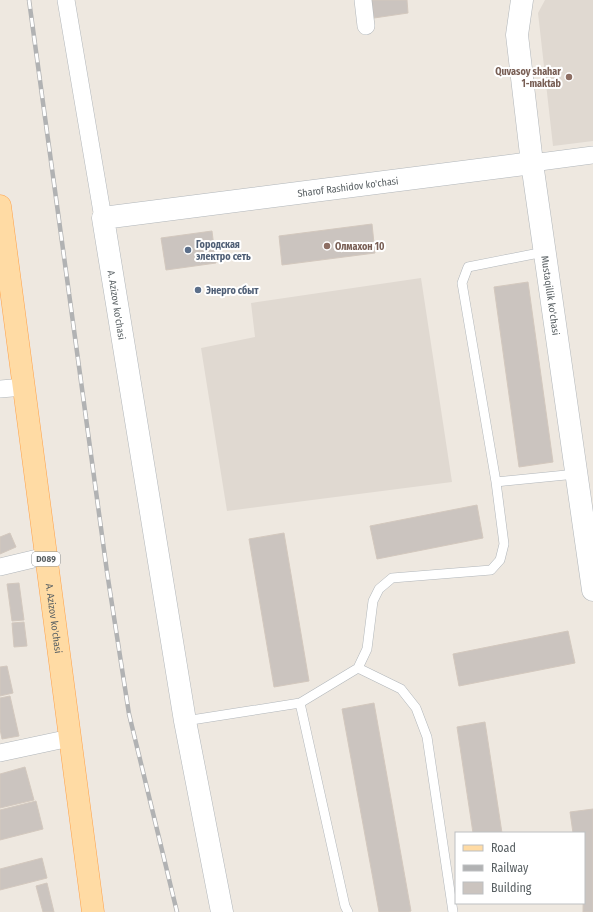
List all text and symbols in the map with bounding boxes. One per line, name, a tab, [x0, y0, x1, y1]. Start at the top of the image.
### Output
place label: Quvasoy shahar 1-maktab	[495, 66, 562, 90]
marker: Quvasoy shahar 1-maktab	[564, 72, 574, 82]
street label: Sharof Rashidov ko'chasi	[297, 175, 399, 200]
place label: Городская электро сеть	[196, 239, 251, 263]
marker: Олмахон 10	[322, 241, 332, 251]
place label: Олмахон 10	[335, 241, 385, 253]
marker: Городская электро сеть	[183, 245, 193, 255]
street label: Mustaqillik ko'chasi	[538, 255, 562, 336]
street label: A. Azizov ko'chasi	[105, 270, 127, 341]
marker: Энерго сбыт	[193, 285, 203, 295]
place label: Энерго сбыт	[206, 285, 259, 297]
road number: D089	[32, 552, 60, 566]
street label: A. Azizov ko'chasi	[43, 583, 64, 654]
legend	[455, 832, 585, 904]
text: Road	[491, 841, 516, 855]
text: Railway	[491, 861, 529, 875]
text: Building	[491, 881, 532, 895]

